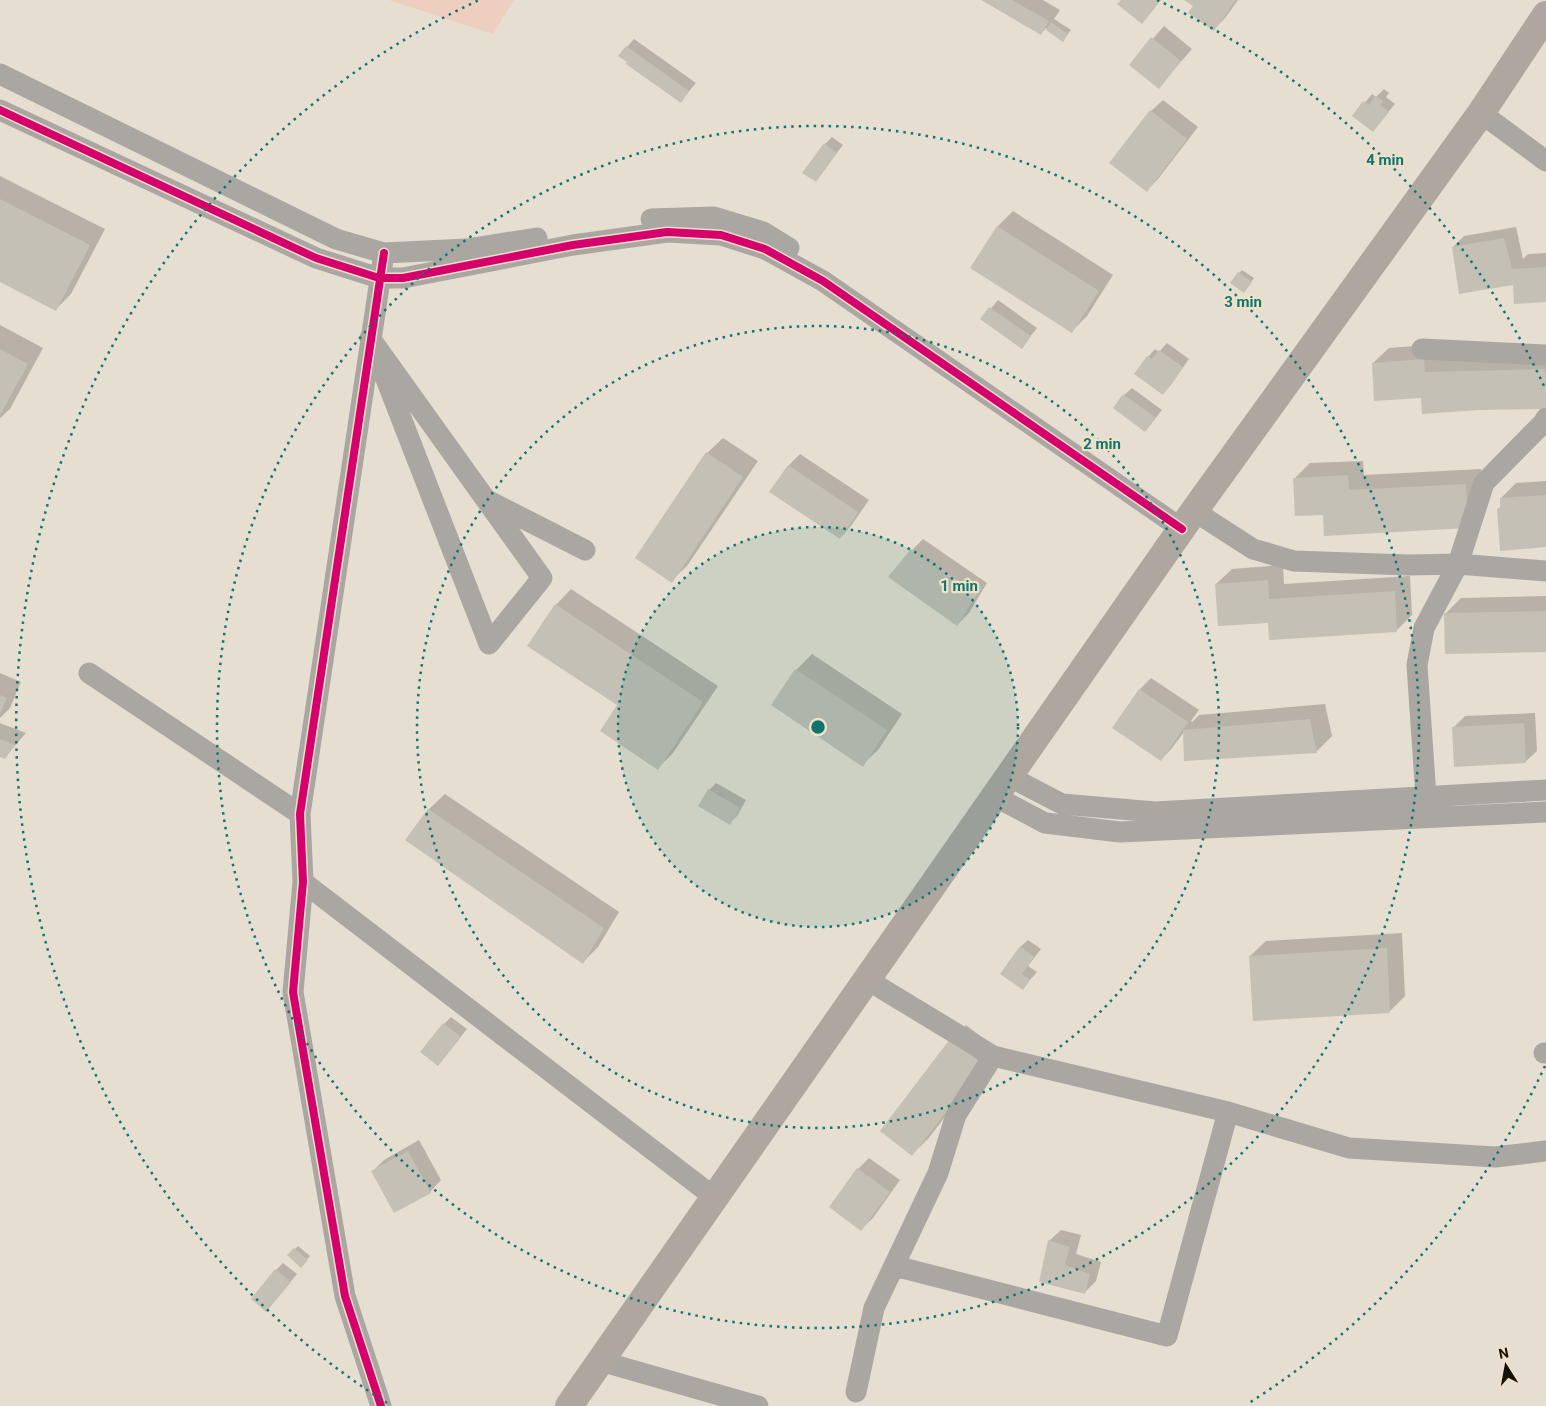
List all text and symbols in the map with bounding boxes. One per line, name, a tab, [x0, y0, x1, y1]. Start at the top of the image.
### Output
text: 4 min	[1366, 151, 1404, 169]
text: 3 min	[1224, 293, 1262, 311]
text: 2 min	[1083, 435, 1121, 453]
text: 1 min	[940, 577, 978, 595]
centre of rings	[809, 718, 827, 736]
north arrow	[1481, 1341, 1531, 1391]
text: N	[1497, 1344, 1510, 1362]

